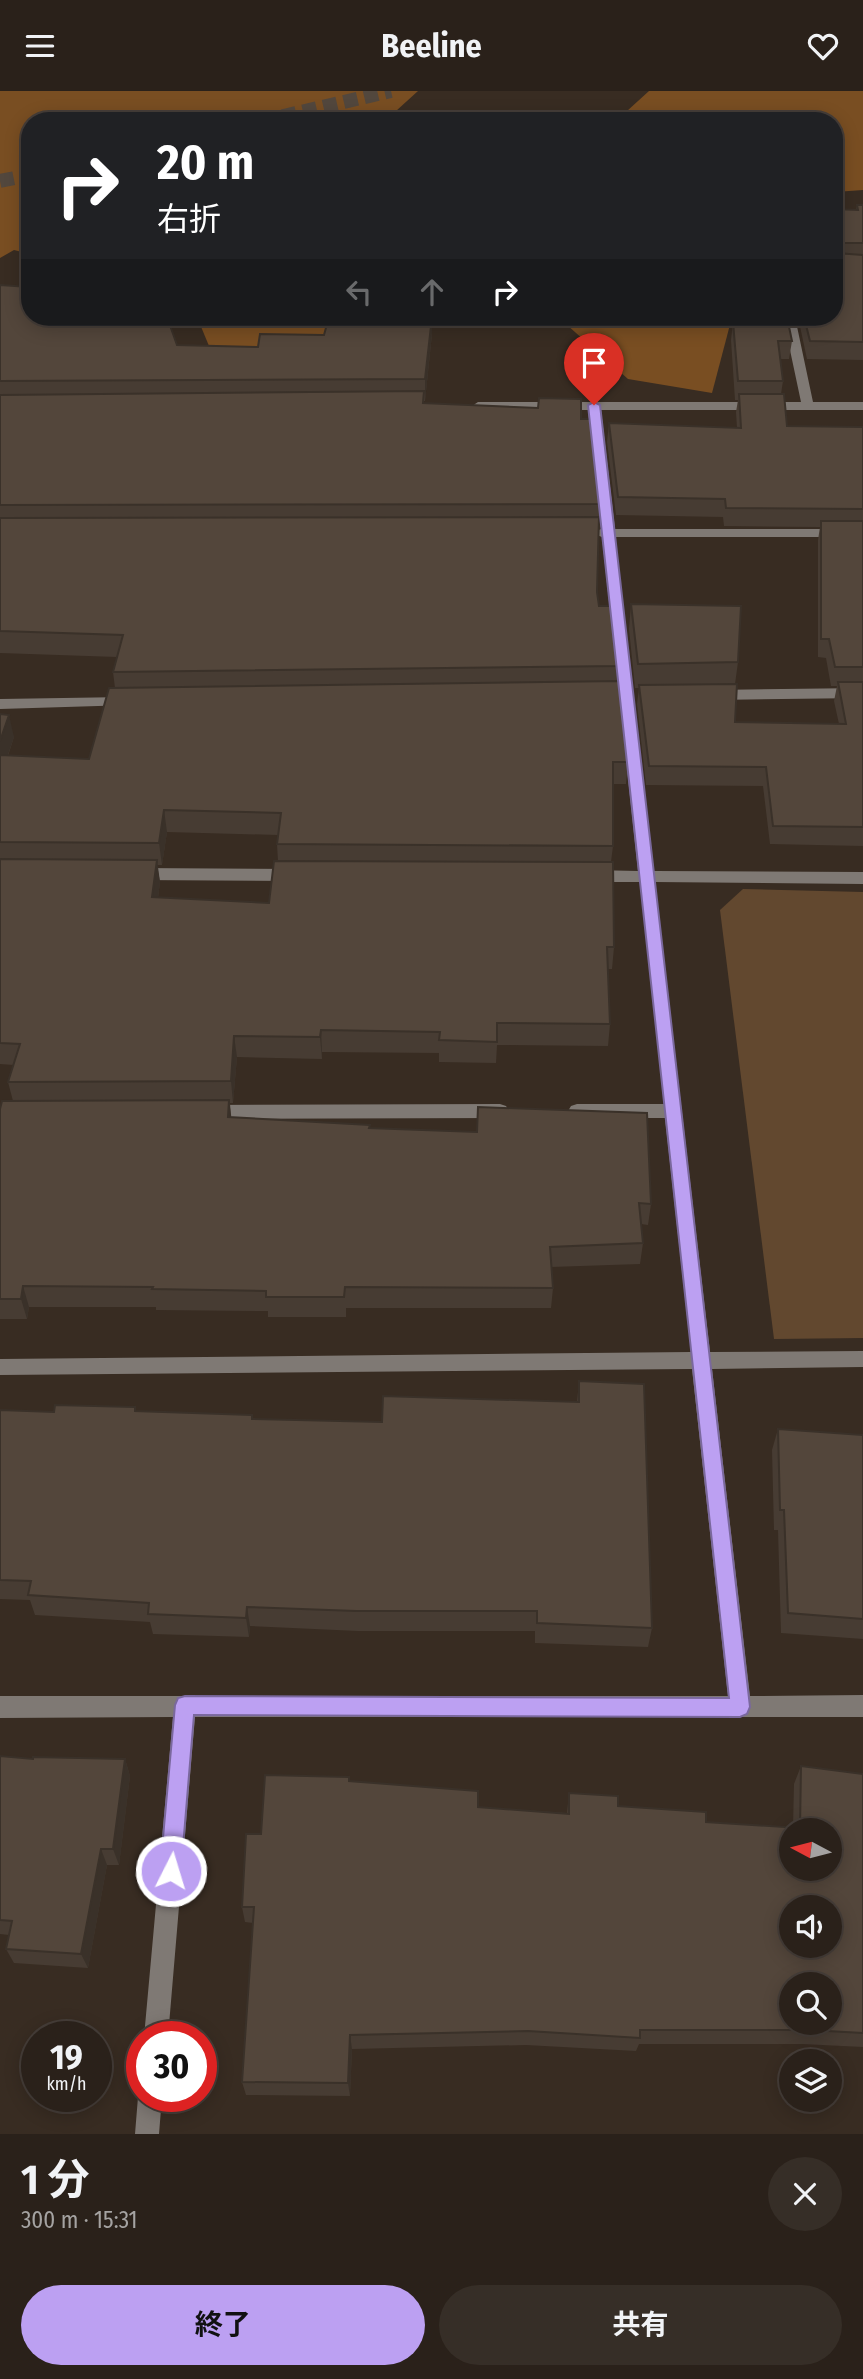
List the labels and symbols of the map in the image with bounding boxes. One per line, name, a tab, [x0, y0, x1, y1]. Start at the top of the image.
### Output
pin	[564, 333, 624, 405]
north arrow	[779, 1818, 842, 1881]
position arrow	[134, 1834, 208, 1908]
speed limit sign: 30	[126, 2021, 217, 2112]

